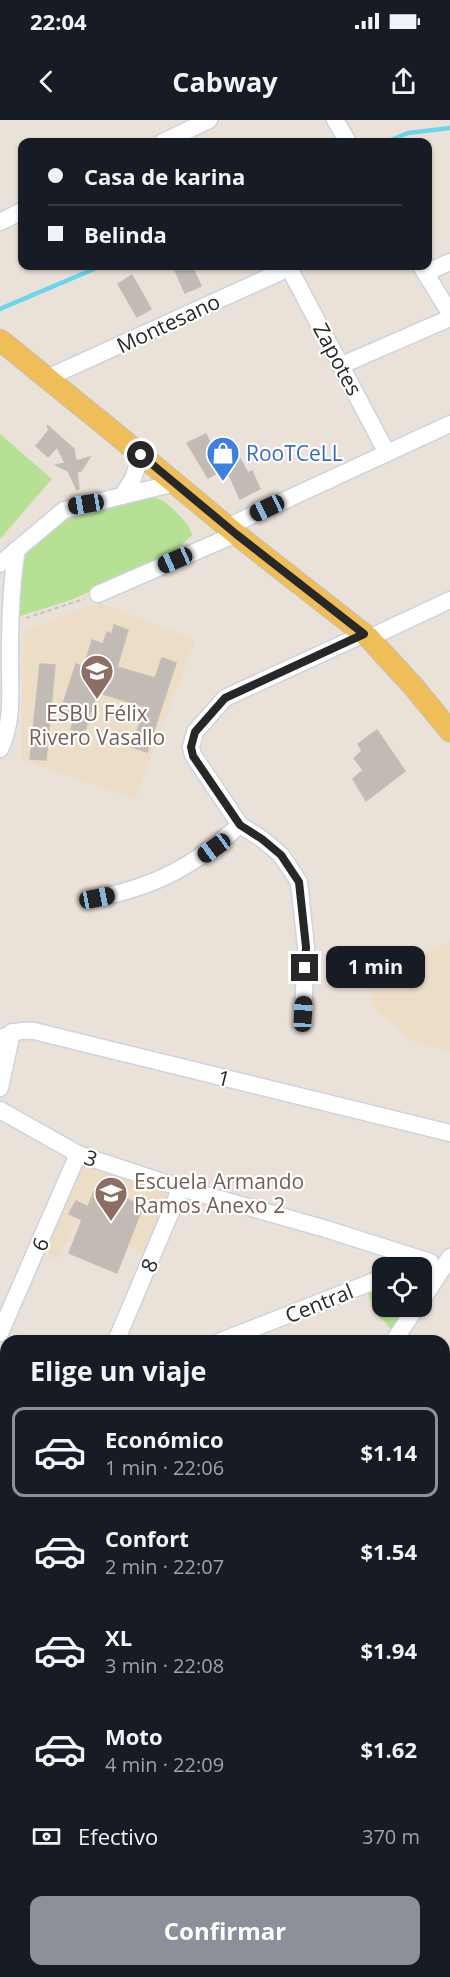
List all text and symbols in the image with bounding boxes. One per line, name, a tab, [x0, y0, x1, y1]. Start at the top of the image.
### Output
text: 22:04	[30, 6, 87, 36]
text: Cabway	[172, 63, 278, 100]
icon: back	[30, 65, 63, 98]
icon: share	[387, 65, 420, 98]
text: Casa de karina	[84, 161, 245, 191]
text: Belinda	[84, 219, 167, 249]
street label: Montesano	[112, 287, 224, 359]
street label: Zapotes	[307, 318, 369, 400]
shop icon: RooTCeLL	[205, 435, 241, 482]
place label: RooTCeLL	[246, 439, 343, 467]
route start	[127, 441, 154, 468]
car	[67, 492, 105, 516]
car	[247, 492, 287, 524]
car	[155, 544, 195, 576]
school or university icon: ESBU Félix Rivero Vasallo	[79, 653, 115, 700]
place label: ESBU Félix Rivero Vasallo	[29, 699, 165, 751]
car	[194, 830, 234, 866]
car	[78, 886, 116, 910]
callout: 1 min	[326, 947, 425, 989]
text: 1 min	[348, 953, 403, 980]
route end	[291, 954, 318, 981]
car	[293, 996, 313, 1032]
street label: 1	[215, 1063, 233, 1093]
street label: 3	[81, 1143, 101, 1173]
place label: Escuela Armando Ramos Anexo 2	[134, 1167, 304, 1219]
school or university icon: Escuela Armando Ramos Anexo 2	[93, 1175, 129, 1222]
street label: 6	[25, 1233, 55, 1255]
street label: 8	[134, 1254, 164, 1276]
map controls	[372, 1257, 432, 1317]
button: locate	[372, 1257, 432, 1317]
street label: Central	[281, 1277, 357, 1329]
text: Elige un viaje	[30, 1352, 206, 1389]
text: Económico	[105, 1424, 224, 1454]
icon: car	[33, 1425, 87, 1479]
text: $1.14	[360, 1437, 417, 1467]
text: 1 min · 22:06	[105, 1454, 224, 1481]
text: Confort	[105, 1523, 189, 1553]
icon: car	[33, 1524, 87, 1578]
text: $1.54	[360, 1536, 417, 1566]
text: 2 min · 22:07	[105, 1553, 224, 1580]
text: XL	[105, 1622, 132, 1652]
icon: car	[33, 1623, 87, 1677]
text: $1.94	[360, 1635, 417, 1665]
text: 3 min · 22:08	[105, 1652, 224, 1679]
text: Moto	[105, 1721, 163, 1751]
icon: car	[33, 1722, 87, 1776]
text: $1.62	[360, 1734, 417, 1764]
text: 4 min · 22:09	[105, 1751, 224, 1778]
icon: cash	[30, 1820, 63, 1853]
text: Efectivo	[78, 1821, 158, 1851]
text: 370 m	[362, 1823, 420, 1850]
button: Confirmar	[30, 1896, 420, 1965]

